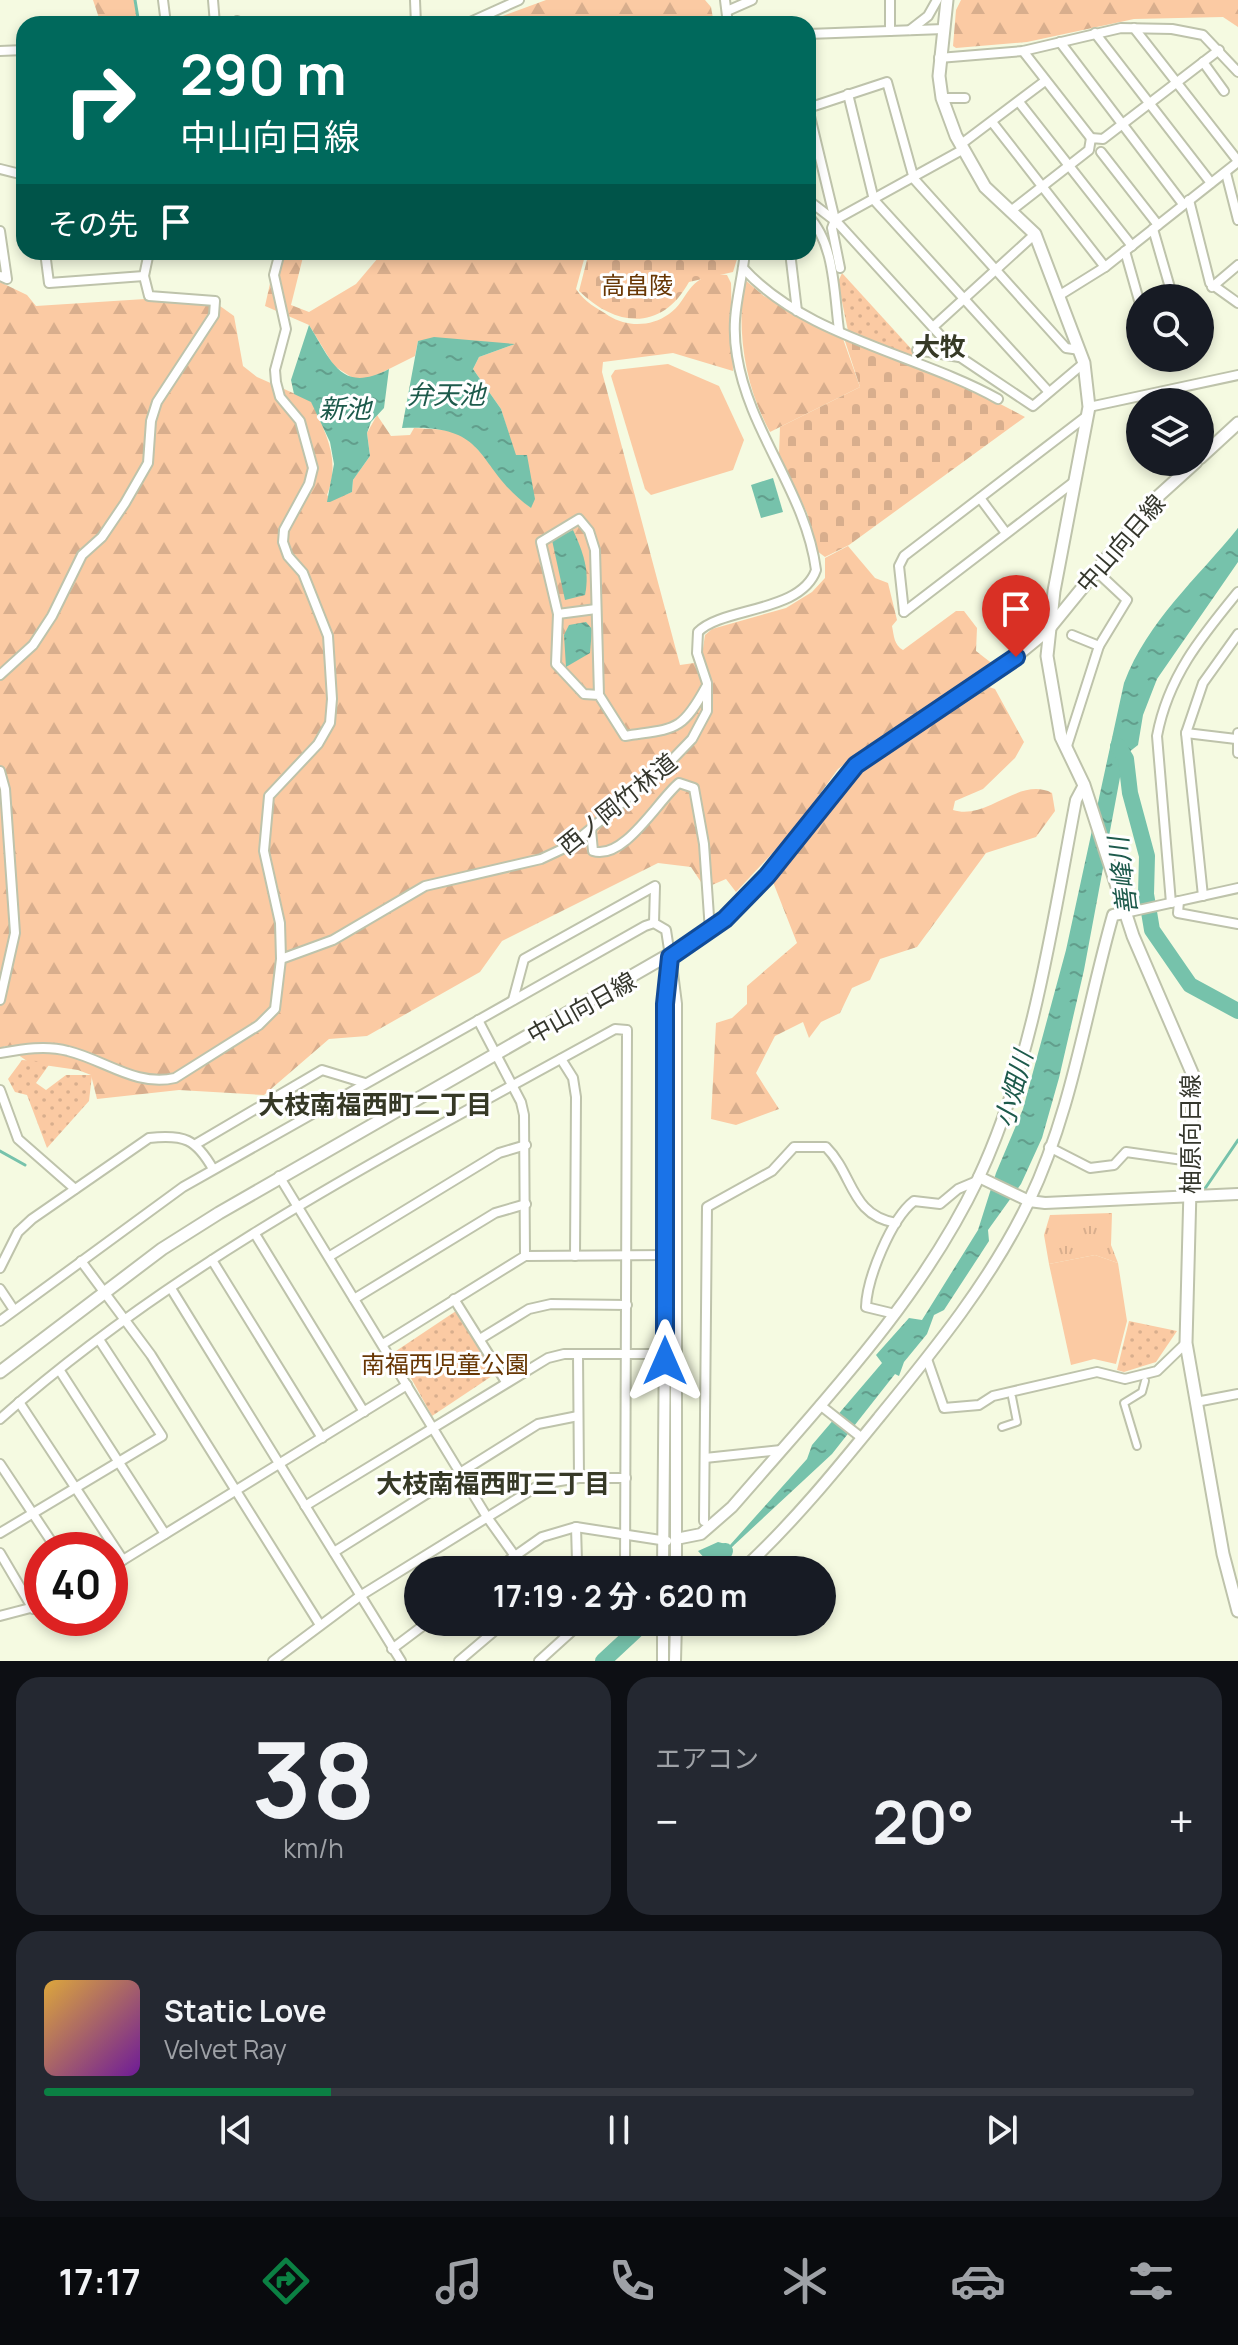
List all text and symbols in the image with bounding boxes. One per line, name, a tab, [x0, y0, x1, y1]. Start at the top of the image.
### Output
text: 290 m	[180, 35, 347, 112]
icon: right	[48, 48, 152, 152]
text: 中山向日線	[180, 112, 360, 161]
icon: arrive	[154, 200, 198, 244]
text: その先	[48, 203, 138, 244]
park label: 高畠陵	[601, 268, 673, 301]
map controls	[1126, 284, 1214, 476]
button: search	[1126, 284, 1214, 372]
district label: 大牧	[914, 328, 966, 364]
water label: 弁天池	[407, 376, 488, 412]
button: layers	[1126, 388, 1214, 476]
water label: 新池	[319, 390, 374, 426]
street label: 中山向日線	[1068, 487, 1172, 599]
pin	[982, 575, 1050, 657]
icon: arrive	[994, 587, 1038, 631]
street label: 西ノ岡竹林道	[551, 745, 683, 861]
water label: 善峰川	[1099, 832, 1145, 917]
street label: 中山向日線	[521, 963, 641, 1051]
water label: 小畑川	[986, 1044, 1041, 1131]
street label: 柚原向日線	[1173, 1074, 1206, 1194]
district label: 大枝南福西町二丁目	[258, 1086, 492, 1122]
position arrow	[623, 1319, 707, 1403]
park label: 南福西児童公園	[361, 1347, 529, 1380]
district label: 大枝南福西町三丁目	[376, 1465, 610, 1501]
speed limit sign: 40	[24, 1532, 128, 1636]
text: 17:19 · 2 分 · 620 m	[493, 1575, 747, 1616]
text: 38	[251, 1707, 376, 1849]
text: エアコン	[655, 1740, 759, 1776]
text: 20°	[873, 1780, 975, 1862]
text: −	[655, 1791, 679, 1851]
text: +	[1169, 1791, 1194, 1851]
text: km/h	[283, 1830, 344, 1866]
text: Static Love	[164, 1990, 327, 2031]
text: Velvet Ray	[164, 2031, 287, 2067]
icon: previous	[214, 2108, 258, 2152]
icon: pause	[597, 2108, 641, 2152]
icon: next	[980, 2108, 1024, 2152]
icon: directions	[258, 2253, 314, 2309]
icon: music	[431, 2253, 487, 2309]
icon: phone	[604, 2253, 660, 2309]
icon: climate	[777, 2253, 833, 2309]
icon: car	[950, 2253, 1006, 2309]
icon: filters	[1123, 2253, 1179, 2309]
text: 17:17	[59, 2257, 141, 2306]

